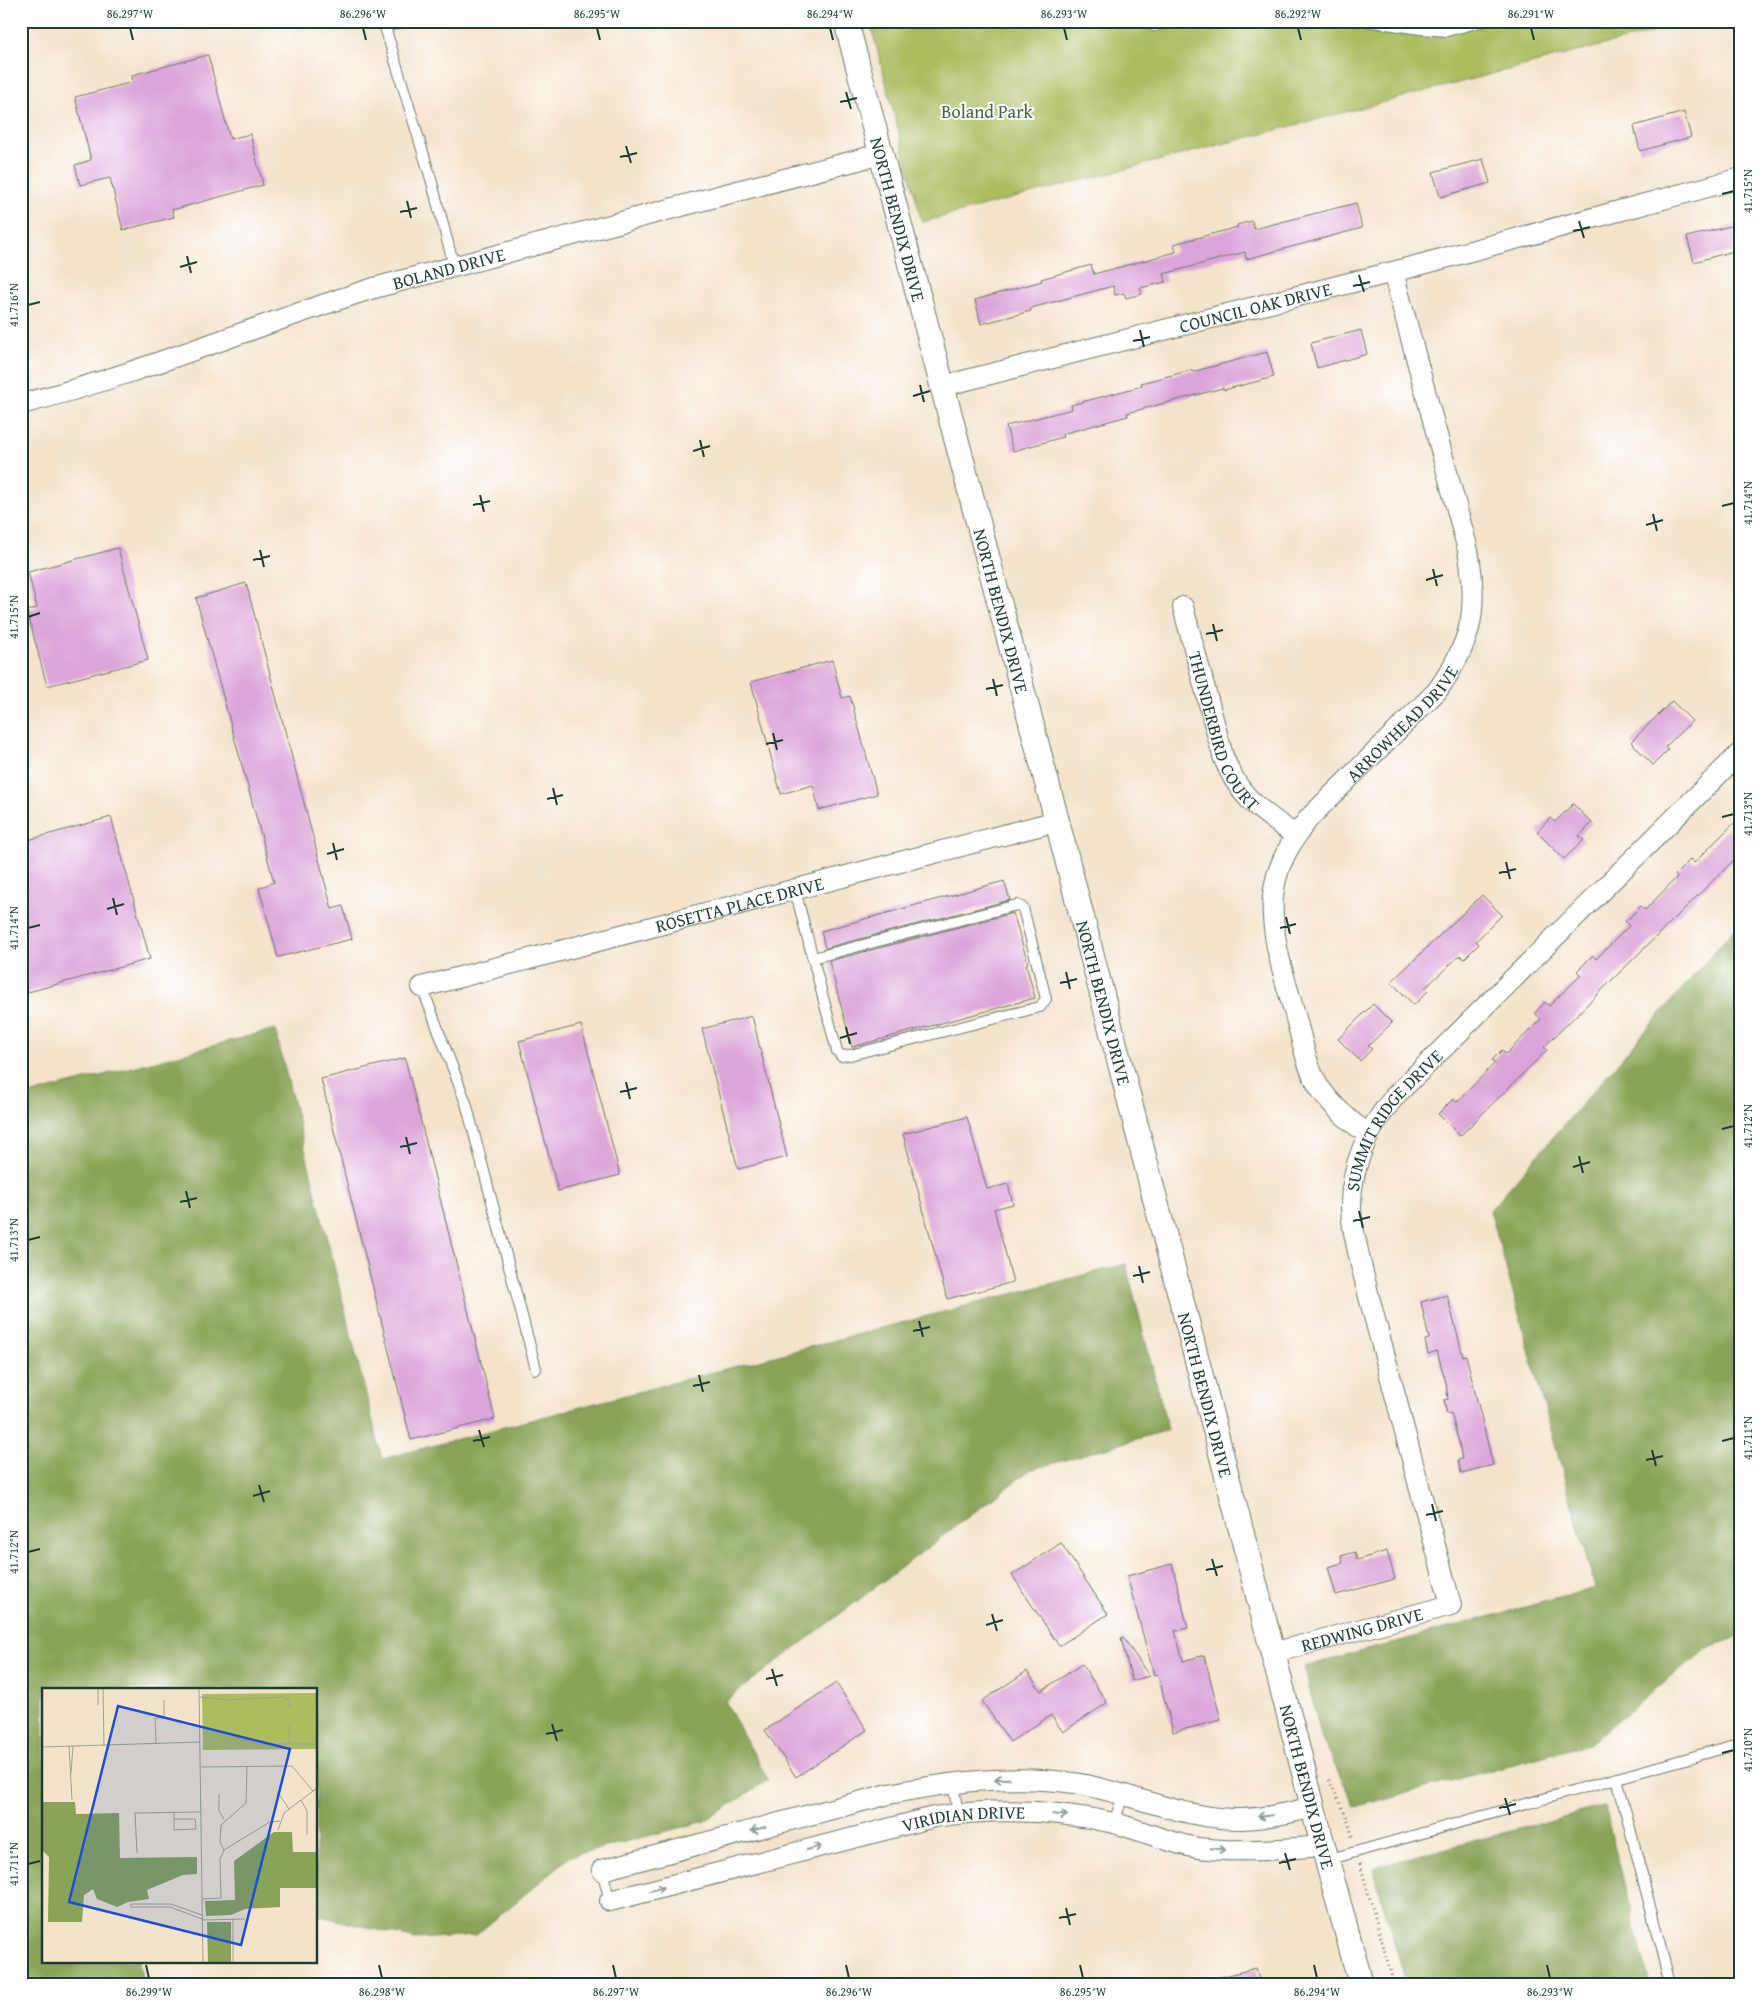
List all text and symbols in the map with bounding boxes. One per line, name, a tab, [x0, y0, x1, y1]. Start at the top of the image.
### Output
text: 86.297°W	[107, 5, 154, 22]
text: 86.296°W	[340, 5, 387, 22]
text: 86.295°W	[574, 5, 621, 22]
text: 86.294°W	[807, 5, 854, 22]
text: 86.293°W	[1041, 5, 1088, 22]
text: 86.292°W	[1275, 5, 1322, 22]
text: 86.291°W	[1508, 5, 1555, 22]
park label: Boland Park	[941, 98, 1034, 125]
street label: NORTH BENDIX DRIVE	[864, 134, 933, 304]
text: 41.715°N	[1739, 169, 1756, 213]
street label: BOLAND DRIVE	[390, 240, 508, 296]
street label: COUNCIL OAK DRIVE	[1176, 275, 1334, 339]
text: 41.716°N	[5, 283, 22, 327]
text: 41.714°N	[1739, 481, 1756, 525]
street label: NORTH BENDIX DRIVE	[967, 526, 1036, 696]
text: 41.715°N	[5, 595, 22, 639]
street label: THUNDERBIRD COURT	[1182, 648, 1266, 816]
street label: ARROWHEAD DRIVE	[1340, 660, 1464, 788]
text: 41.713°N	[1739, 792, 1756, 836]
street label: ROSETTA PLACE DRIVE	[652, 869, 826, 939]
text: 41.714°N	[5, 906, 22, 950]
street label: NORTH BENDIX DRIVE	[1070, 917, 1138, 1088]
street label: SUMMIT RIDGE DRIVE	[1338, 1043, 1449, 1193]
text: 41.712°N	[1739, 1104, 1756, 1148]
text: 41.713°N	[5, 1218, 22, 1262]
street label: NORTH BENDIX DRIVE	[1172, 1309, 1240, 1480]
text: 41.711°N	[1739, 1416, 1756, 1460]
text: 41.712°N	[5, 1530, 22, 1574]
street label: REDWING DRIVE	[1298, 1600, 1426, 1658]
inset map	[42, 1688, 318, 1962]
street label: NORTH BENDIX DRIVE	[1273, 1701, 1342, 1872]
text: 41.710°N	[1739, 1728, 1756, 1772]
one-way arrow	[994, 1774, 1010, 1784]
street label: VIRIDIAN DRIVE	[899, 1798, 1025, 1838]
one-way arrow	[1051, 1810, 1067, 1820]
one-way arrow	[1257, 1811, 1273, 1821]
one-way arrow	[750, 1825, 766, 1834]
text: 41.711°N	[5, 1842, 22, 1886]
one-way arrow	[806, 1843, 822, 1852]
one-way arrow	[1210, 1844, 1226, 1854]
one-way arrow	[648, 1884, 664, 1893]
text: 86.299°W	[126, 1983, 173, 2000]
text: 86.298°W	[359, 1983, 406, 2000]
text: 86.297°W	[593, 1983, 640, 2000]
text: 86.296°W	[826, 1983, 873, 2000]
text: 86.295°W	[1060, 1983, 1107, 2000]
text: 86.294°W	[1294, 1983, 1341, 2000]
text: 86.293°W	[1527, 1983, 1574, 2000]

